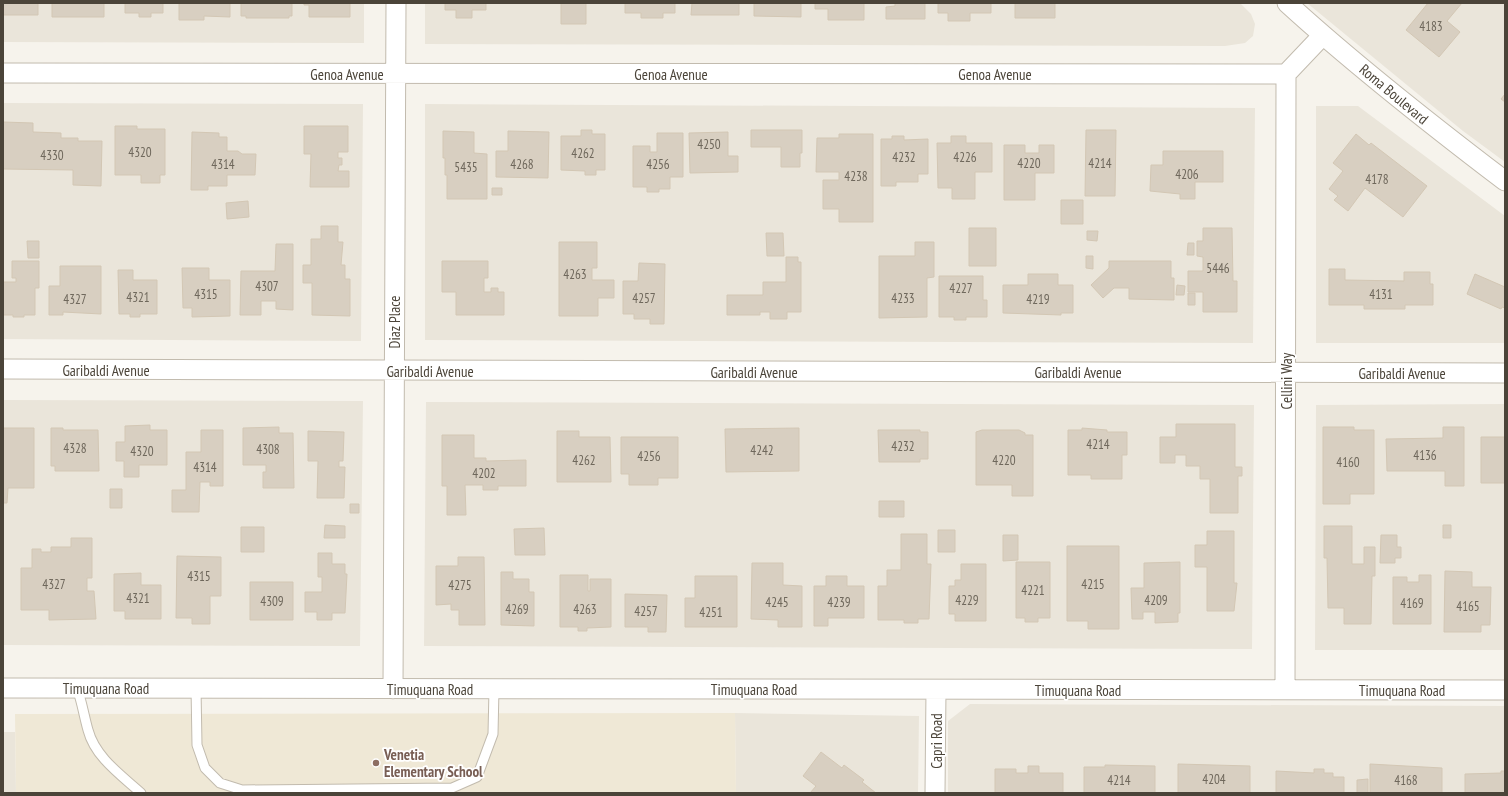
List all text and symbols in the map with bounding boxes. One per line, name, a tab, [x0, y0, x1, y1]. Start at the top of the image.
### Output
house number: 4183	[1419, 18, 1443, 35]
street label: Roma Boulevard	[1356, 60, 1432, 128]
street label: Genoa Avenue	[310, 65, 384, 84]
street label: Genoa Avenue	[634, 65, 708, 84]
street label: Genoa Avenue	[958, 65, 1032, 84]
house number: 4250	[697, 136, 721, 153]
house number: 4320	[128, 144, 152, 161]
house number: 4262	[571, 145, 595, 162]
house number: 4330	[40, 147, 64, 164]
house number: 4232	[892, 149, 916, 166]
house number: 4226	[953, 149, 977, 166]
house number: 4220	[1017, 155, 1041, 172]
house number: 4214	[1088, 155, 1112, 172]
house number: 4314	[211, 156, 235, 173]
house number: 4268	[510, 156, 534, 173]
house number: 4256	[646, 156, 670, 173]
house number: 5435	[454, 159, 478, 176]
house number: 4206	[1175, 166, 1199, 183]
house number: 4238	[844, 168, 868, 185]
house number: 4178	[1365, 171, 1389, 188]
house number: 5446	[1206, 260, 1230, 277]
house number: 4263	[563, 266, 587, 283]
house number: 4307	[255, 278, 279, 295]
house number: 4227	[949, 280, 973, 297]
house number: 4315	[194, 286, 218, 303]
house number: 4131	[1369, 286, 1393, 303]
house number: 4321	[126, 289, 150, 306]
house number: 4257	[632, 290, 656, 307]
house number: 4233	[891, 290, 915, 307]
house number: 4327	[63, 291, 87, 308]
house number: 4219	[1026, 291, 1050, 308]
street label: Diaz Place	[385, 296, 404, 348]
street label: Cellini Way	[1277, 352, 1296, 409]
street label: Garibaldi Avenue	[62, 361, 150, 380]
street label: Garibaldi Avenue	[386, 362, 474, 381]
street label: Garibaldi Avenue	[710, 363, 798, 382]
street label: Garibaldi Avenue	[1034, 363, 1122, 382]
street label: Garibaldi Avenue	[1358, 364, 1446, 383]
house number: 4214	[1086, 436, 1110, 453]
house number: 4232	[891, 438, 915, 455]
house number: 4328	[63, 440, 87, 457]
house number: 4308	[256, 441, 280, 458]
house number: 4242	[750, 442, 774, 459]
house number: 4320	[130, 443, 154, 460]
house number: 4136	[1413, 447, 1437, 464]
house number: 4256	[637, 448, 661, 465]
house number: 4262	[572, 452, 596, 469]
house number: 4220	[992, 452, 1016, 469]
house number: 4160	[1336, 454, 1360, 471]
house number: 4314	[193, 459, 217, 476]
house number: 4202	[472, 465, 496, 482]
house number: 4315	[187, 568, 211, 585]
house number: 4327	[42, 576, 66, 593]
house number: 4215	[1081, 576, 1105, 593]
house number: 4275	[448, 577, 472, 594]
house number: 4221	[1021, 582, 1045, 599]
house number: 4321	[126, 590, 150, 607]
house number: 4229	[955, 592, 979, 609]
house number: 4209	[1144, 592, 1168, 609]
house number: 4309	[260, 593, 284, 610]
house number: 4245	[765, 594, 789, 611]
house number: 4239	[827, 594, 851, 611]
house number: 4169	[1400, 595, 1424, 612]
house number: 4165	[1456, 598, 1480, 615]
house number: 4269	[505, 601, 529, 618]
house number: 4263	[573, 601, 597, 618]
house number: 4257	[634, 603, 658, 620]
house number: 4251	[699, 604, 723, 621]
street label: Timuquana Road	[63, 679, 149, 698]
street label: Timuquana Road	[387, 680, 473, 699]
street label: Timuquana Road	[711, 680, 797, 699]
street label: Timuquana Road	[1035, 681, 1121, 700]
street label: Timuquana Road	[1359, 681, 1445, 700]
street label: Capri Road	[927, 713, 946, 769]
place label: Venetia Elementary School	[383, 745, 483, 781]
marker: Venetia Elementary School	[371, 758, 381, 768]
house number: 4204	[1202, 771, 1226, 788]
house number: 4214	[1107, 772, 1131, 789]
house number: 4168	[1394, 772, 1418, 789]

